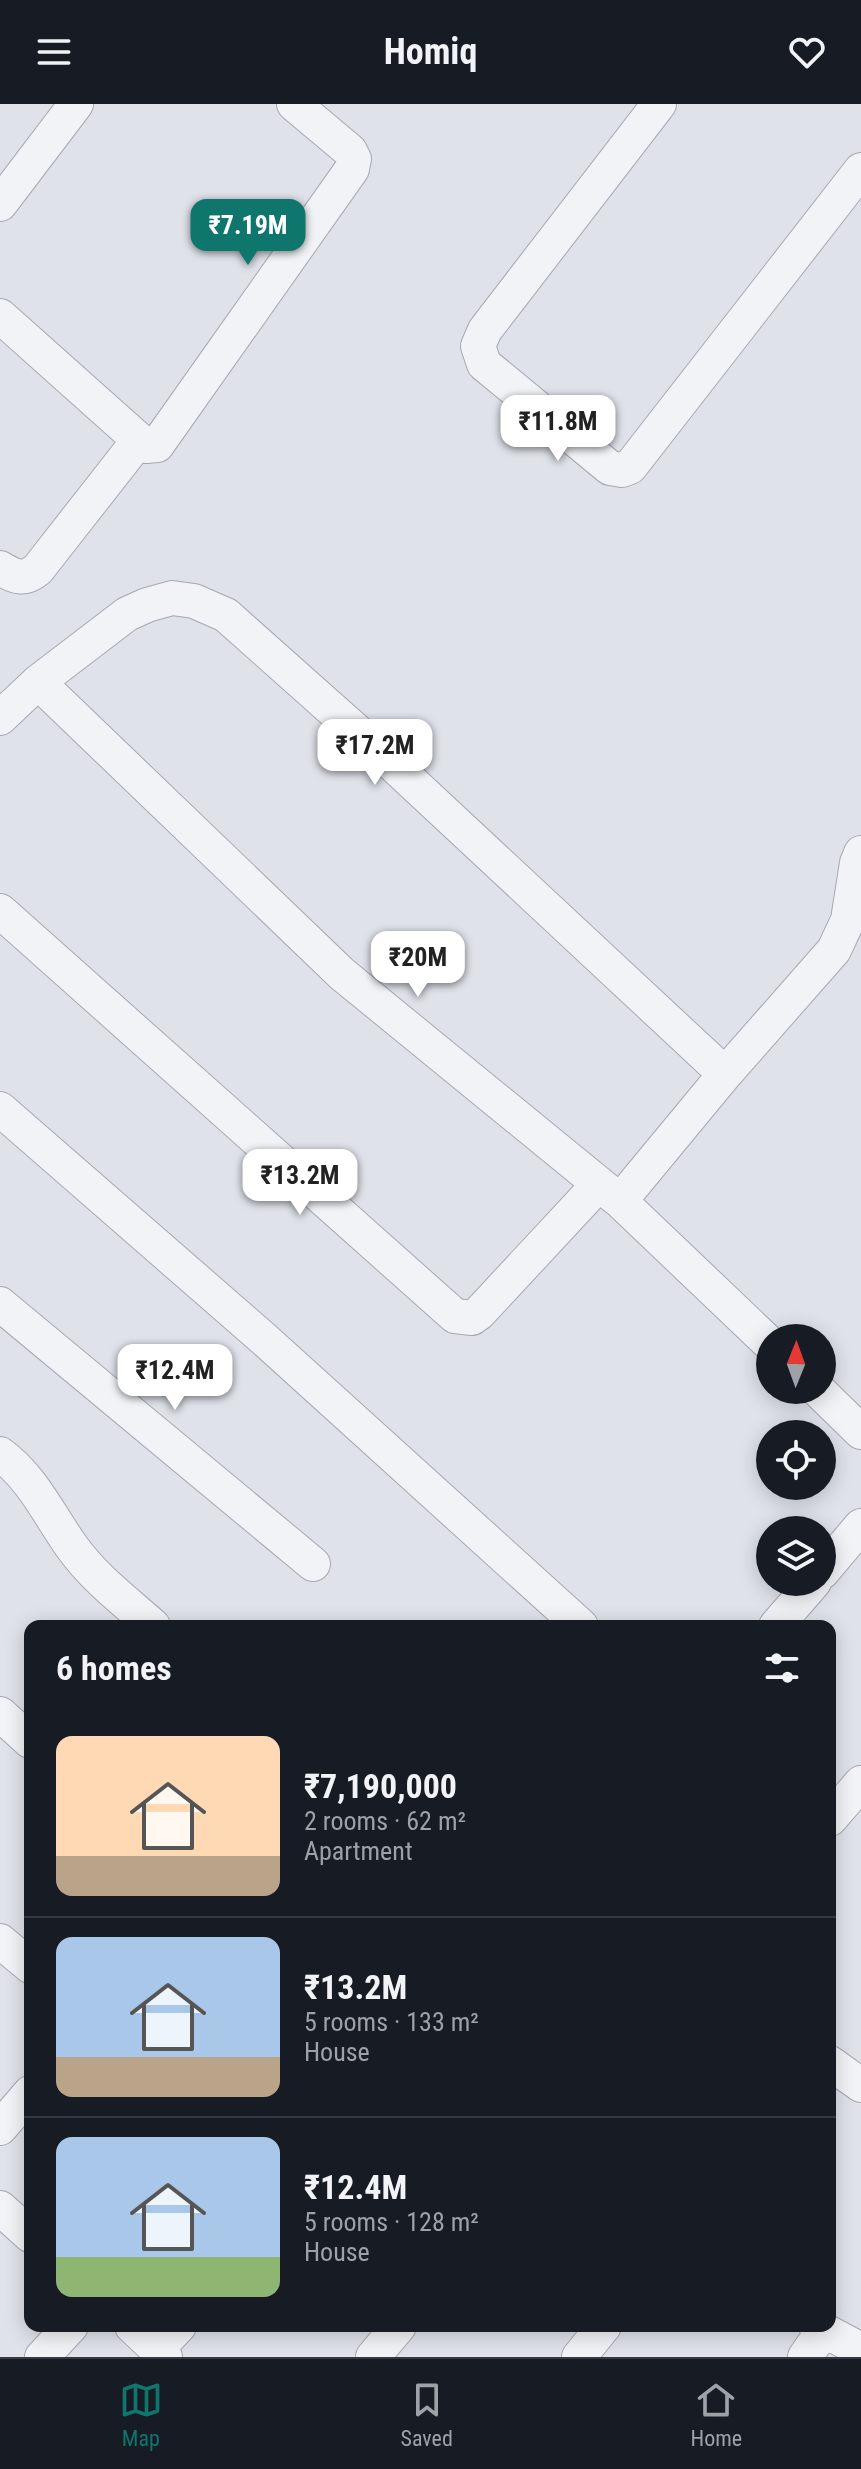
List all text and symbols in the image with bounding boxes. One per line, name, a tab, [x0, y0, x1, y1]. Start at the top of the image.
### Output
icon: menu	[32, 30, 76, 74]
icon: heart	[785, 30, 829, 74]
text: Homiq	[384, 31, 477, 73]
pin: ₹7.19M	[183, 199, 313, 267]
text: ₹7.19M	[209, 210, 288, 240]
pin: ₹11.8M	[493, 395, 623, 463]
text: ₹11.8M	[519, 406, 598, 436]
pin: ₹17.2M	[310, 719, 440, 787]
text: ₹17.2M	[336, 730, 415, 760]
pin: ₹20M	[371, 931, 465, 999]
text: ₹20M	[389, 942, 447, 972]
pin: ₹13.2M	[235, 1149, 365, 1217]
text: ₹13.2M	[261, 1160, 340, 1190]
north arrow	[756, 1324, 836, 1404]
map controls	[756, 1324, 836, 1596]
pin: ₹12.4M	[110, 1344, 240, 1412]
text: ₹12.4M	[136, 1355, 215, 1385]
button: locate	[756, 1420, 836, 1500]
button: layers	[756, 1516, 836, 1596]
icon: filters	[760, 1646, 804, 1690]
text: 6 homes	[56, 1648, 172, 1688]
text: ₹7,190,000	[304, 1766, 457, 1806]
icon: home	[120, 1768, 216, 1864]
text: 2 rooms · 62 m²	[304, 1806, 466, 1836]
text: Apartment	[304, 1836, 413, 1866]
text: ₹13.2M	[304, 1967, 407, 2007]
icon: home	[120, 1969, 216, 2065]
text: 5 rooms · 133 m²	[304, 2007, 479, 2037]
text: House	[304, 2037, 370, 2067]
text: ₹12.4M	[304, 2167, 407, 2207]
icon: home	[120, 2169, 216, 2265]
text: 5 rooms · 128 m²	[304, 2207, 479, 2237]
text: House	[304, 2237, 370, 2267]
tab: Map	[119, 2378, 163, 2451]
tab: Saved	[401, 2378, 453, 2451]
tab: Home	[691, 2378, 742, 2451]

